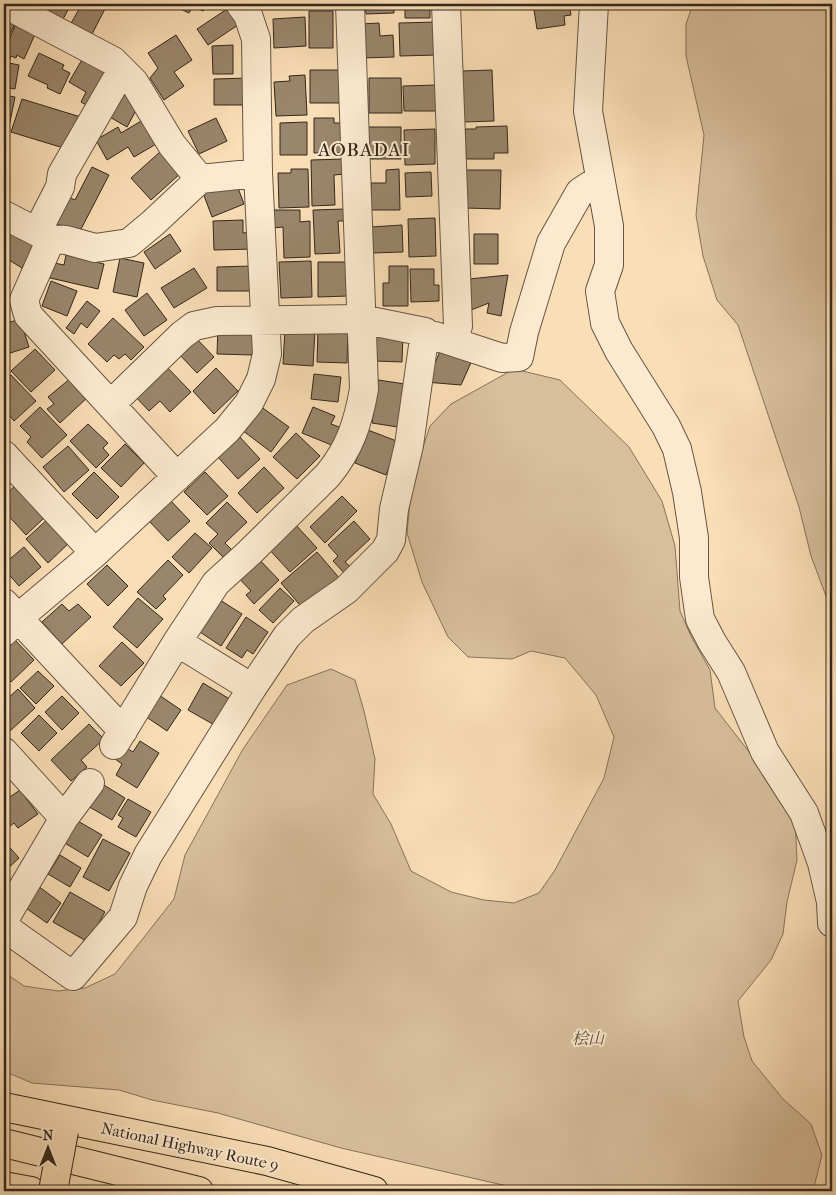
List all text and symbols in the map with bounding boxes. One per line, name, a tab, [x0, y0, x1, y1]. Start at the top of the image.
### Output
district label: AOBADAI	[317, 139, 410, 161]
park label: 桧山	[572, 1029, 606, 1048]
street label: National Highway Route 9	[99, 1118, 280, 1175]
north arrow	[22, 1122, 72, 1172]
text: N	[43, 1127, 54, 1144]

